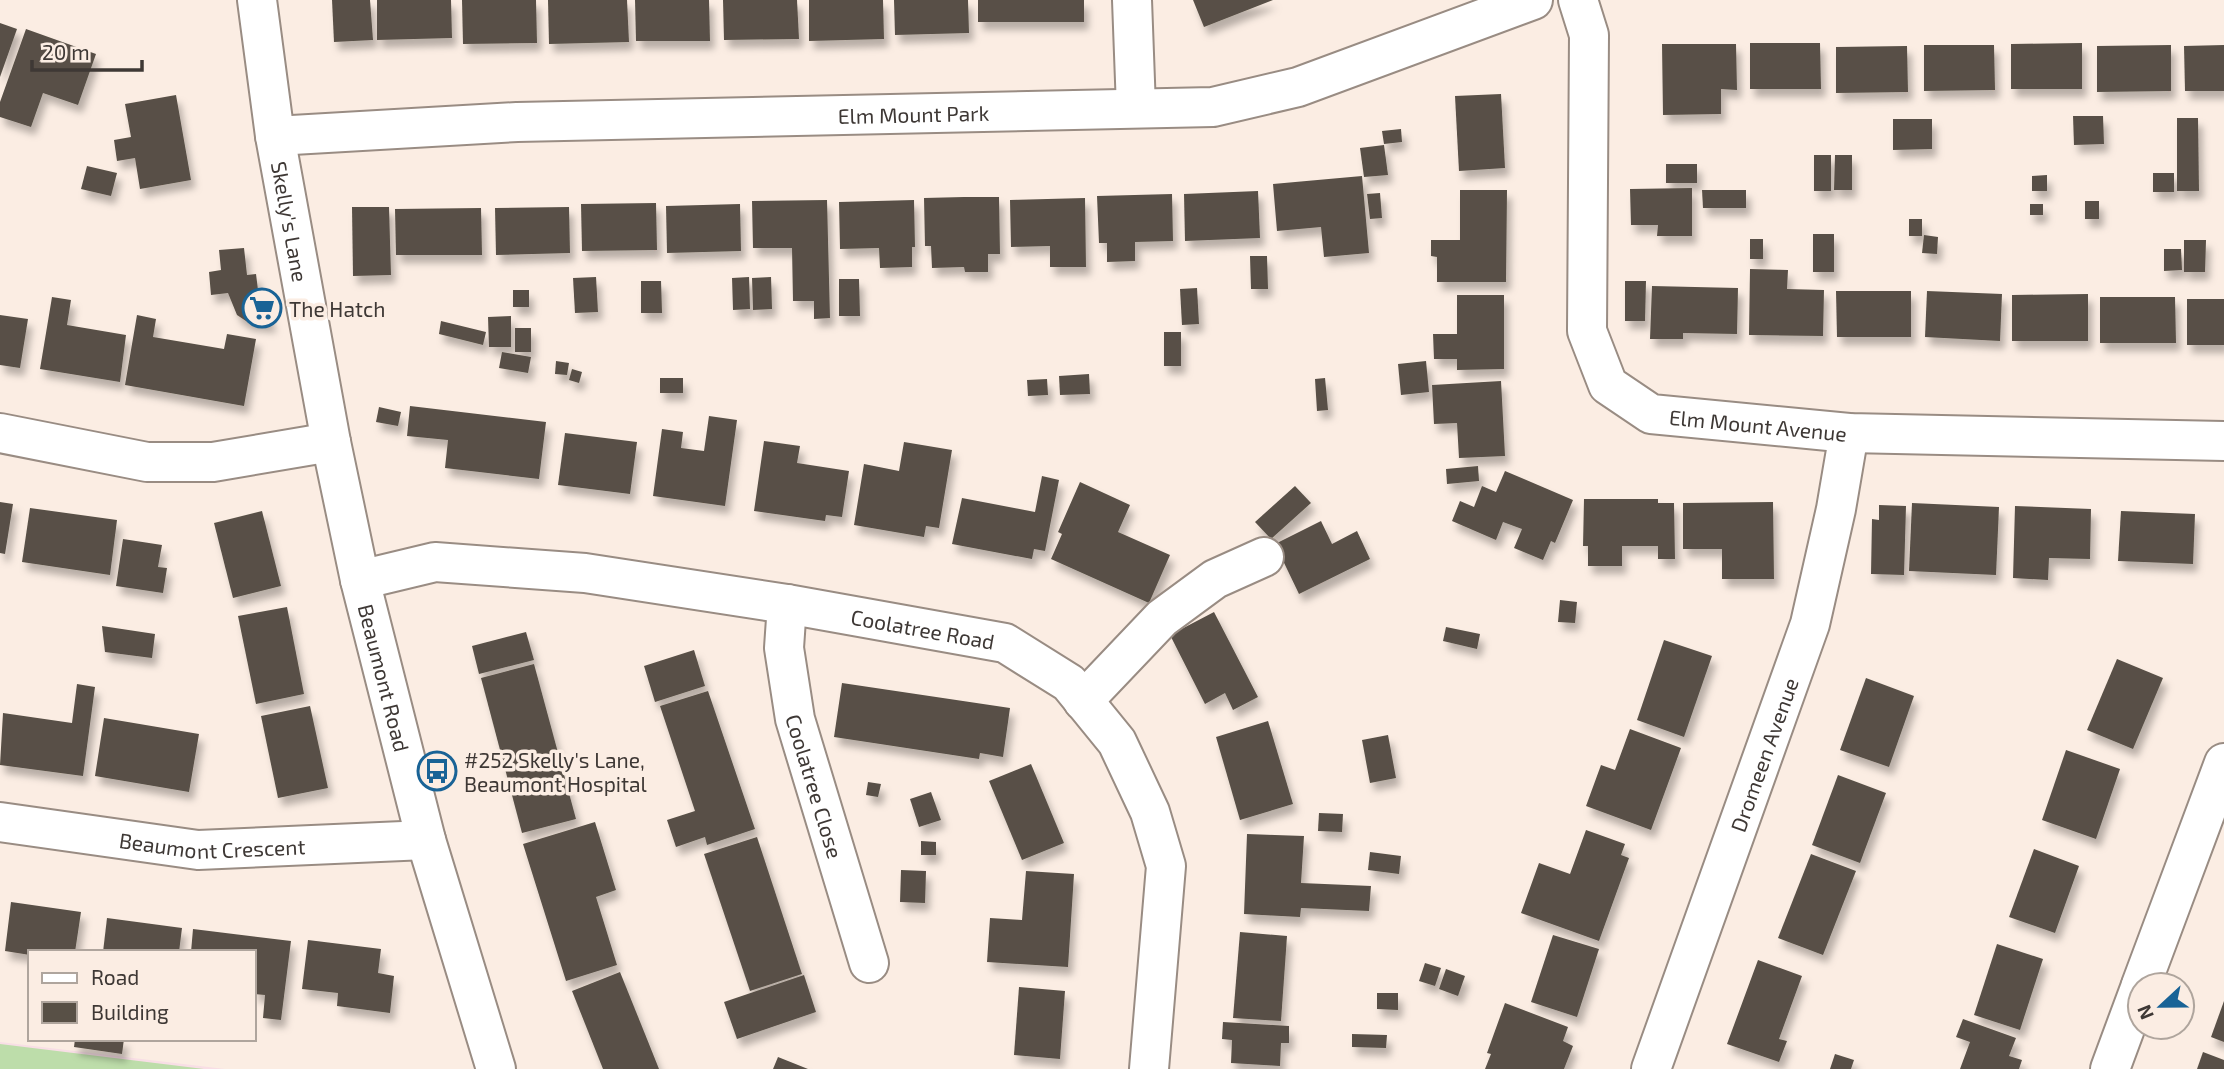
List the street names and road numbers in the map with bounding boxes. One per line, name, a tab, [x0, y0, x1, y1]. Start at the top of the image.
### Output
street label: Elm Mount Park	[838, 99, 990, 128]
street label: Skelly's Lane	[267, 159, 314, 284]
street label: Elm Mount Avenue	[1668, 403, 1848, 445]
street label: Beaumont Road	[354, 601, 416, 754]
street label: Coolatree Road	[849, 603, 997, 653]
street label: Dromeen Avenue	[1724, 674, 1802, 835]
street label: Coolatree Close	[782, 711, 849, 861]
street label: Beaumont Crescent	[118, 827, 306, 863]

